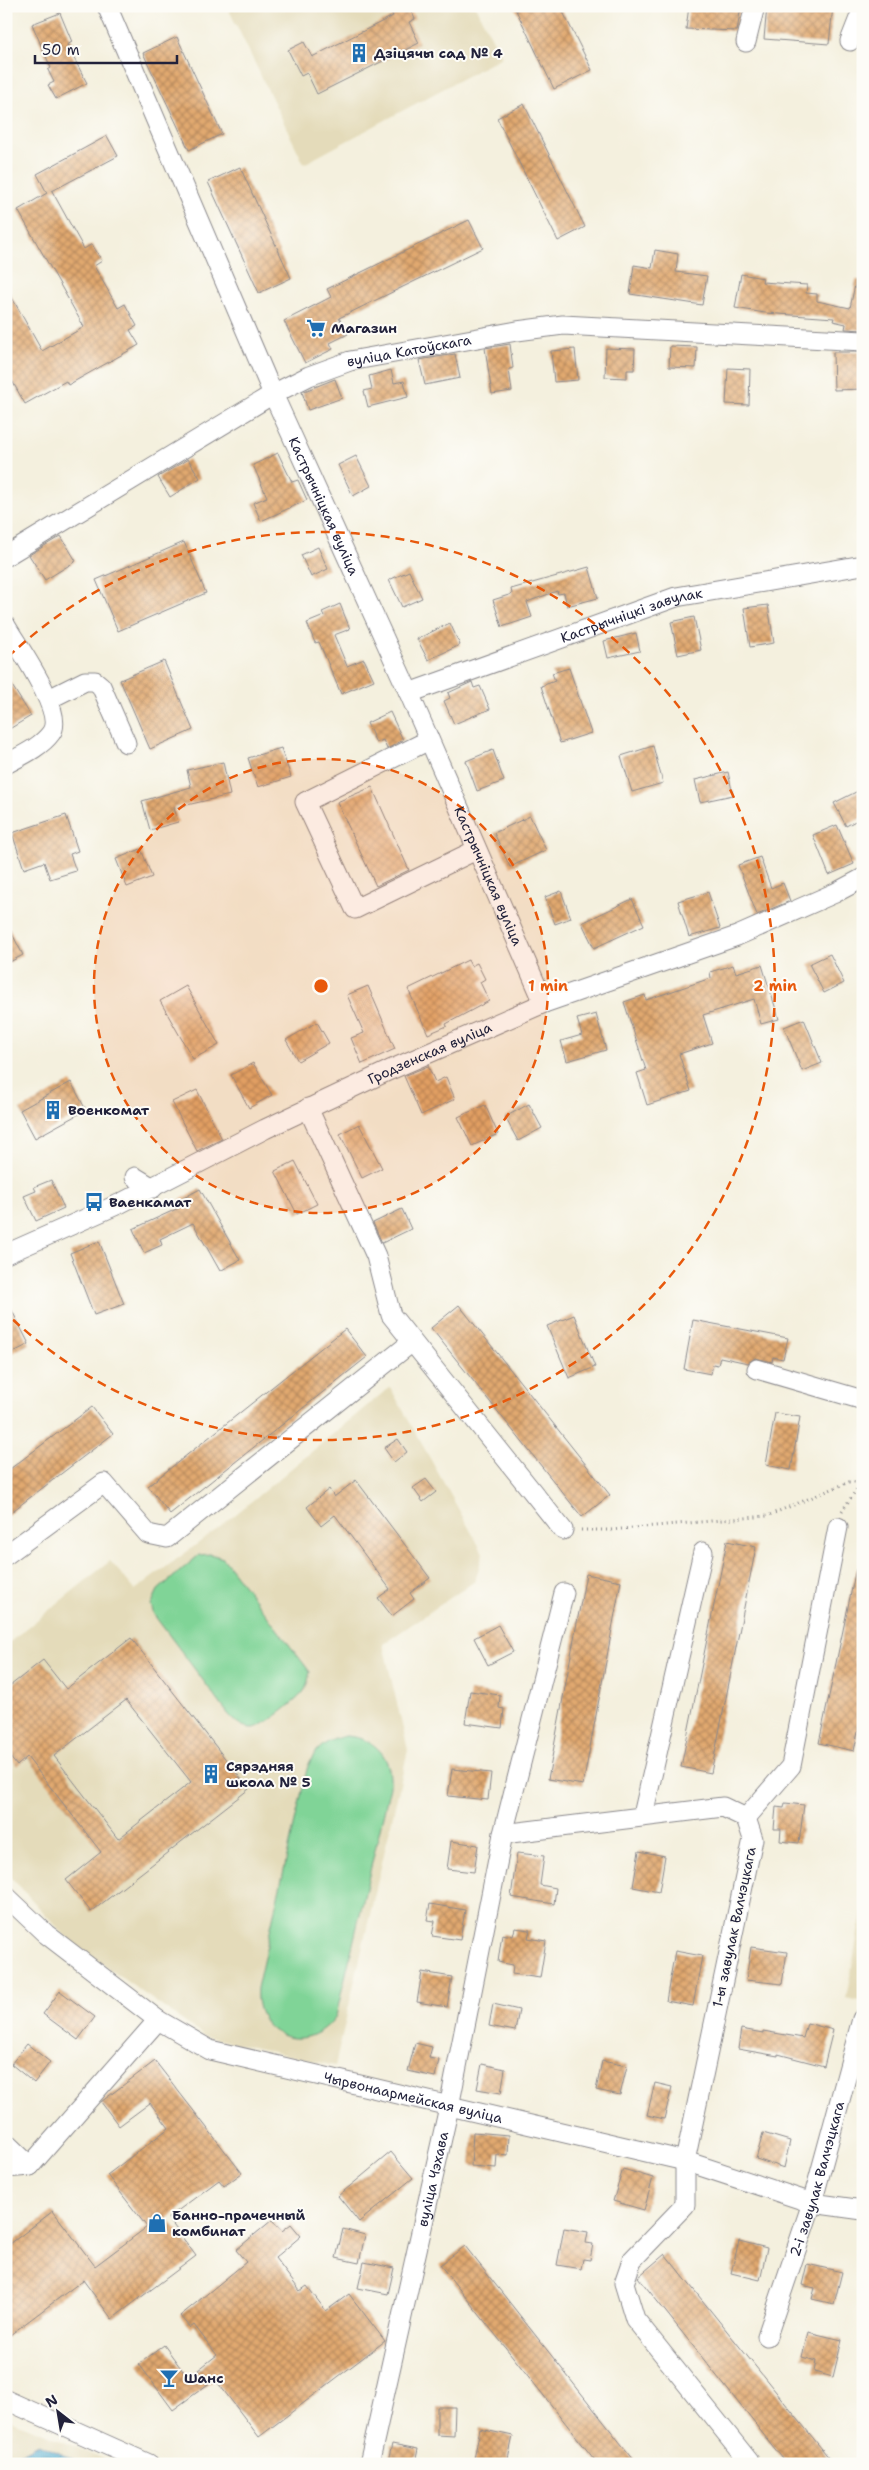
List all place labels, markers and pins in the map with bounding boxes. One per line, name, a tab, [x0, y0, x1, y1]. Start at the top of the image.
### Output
building icon: Дзіцячы сад № 4	[348, 42, 370, 64]
place label: Дзіцячы сад № 4	[374, 44, 503, 62]
supermarket icon: Магазин	[305, 317, 327, 339]
place label: Магазин	[331, 319, 397, 337]
centre of rings	[312, 977, 330, 995]
building icon: Военкомат	[42, 1099, 64, 1121]
place label: Военкомат	[68, 1101, 150, 1119]
bus stop icon: Ваенкамат	[83, 1191, 105, 1213]
place label: Ваенкамат	[109, 1193, 192, 1211]
place label: Сярэдняя школа № 5	[226, 1757, 311, 1791]
building icon: Сярэдняя школа № 5	[200, 1763, 222, 1785]
place label: Банно-прачечный комбинат	[172, 2206, 306, 2240]
shop icon: Банно-прачечный комбинат	[146, 2212, 168, 2234]
bar icon: Шанс	[158, 2367, 180, 2389]
place label: Шанс	[184, 2369, 224, 2387]

